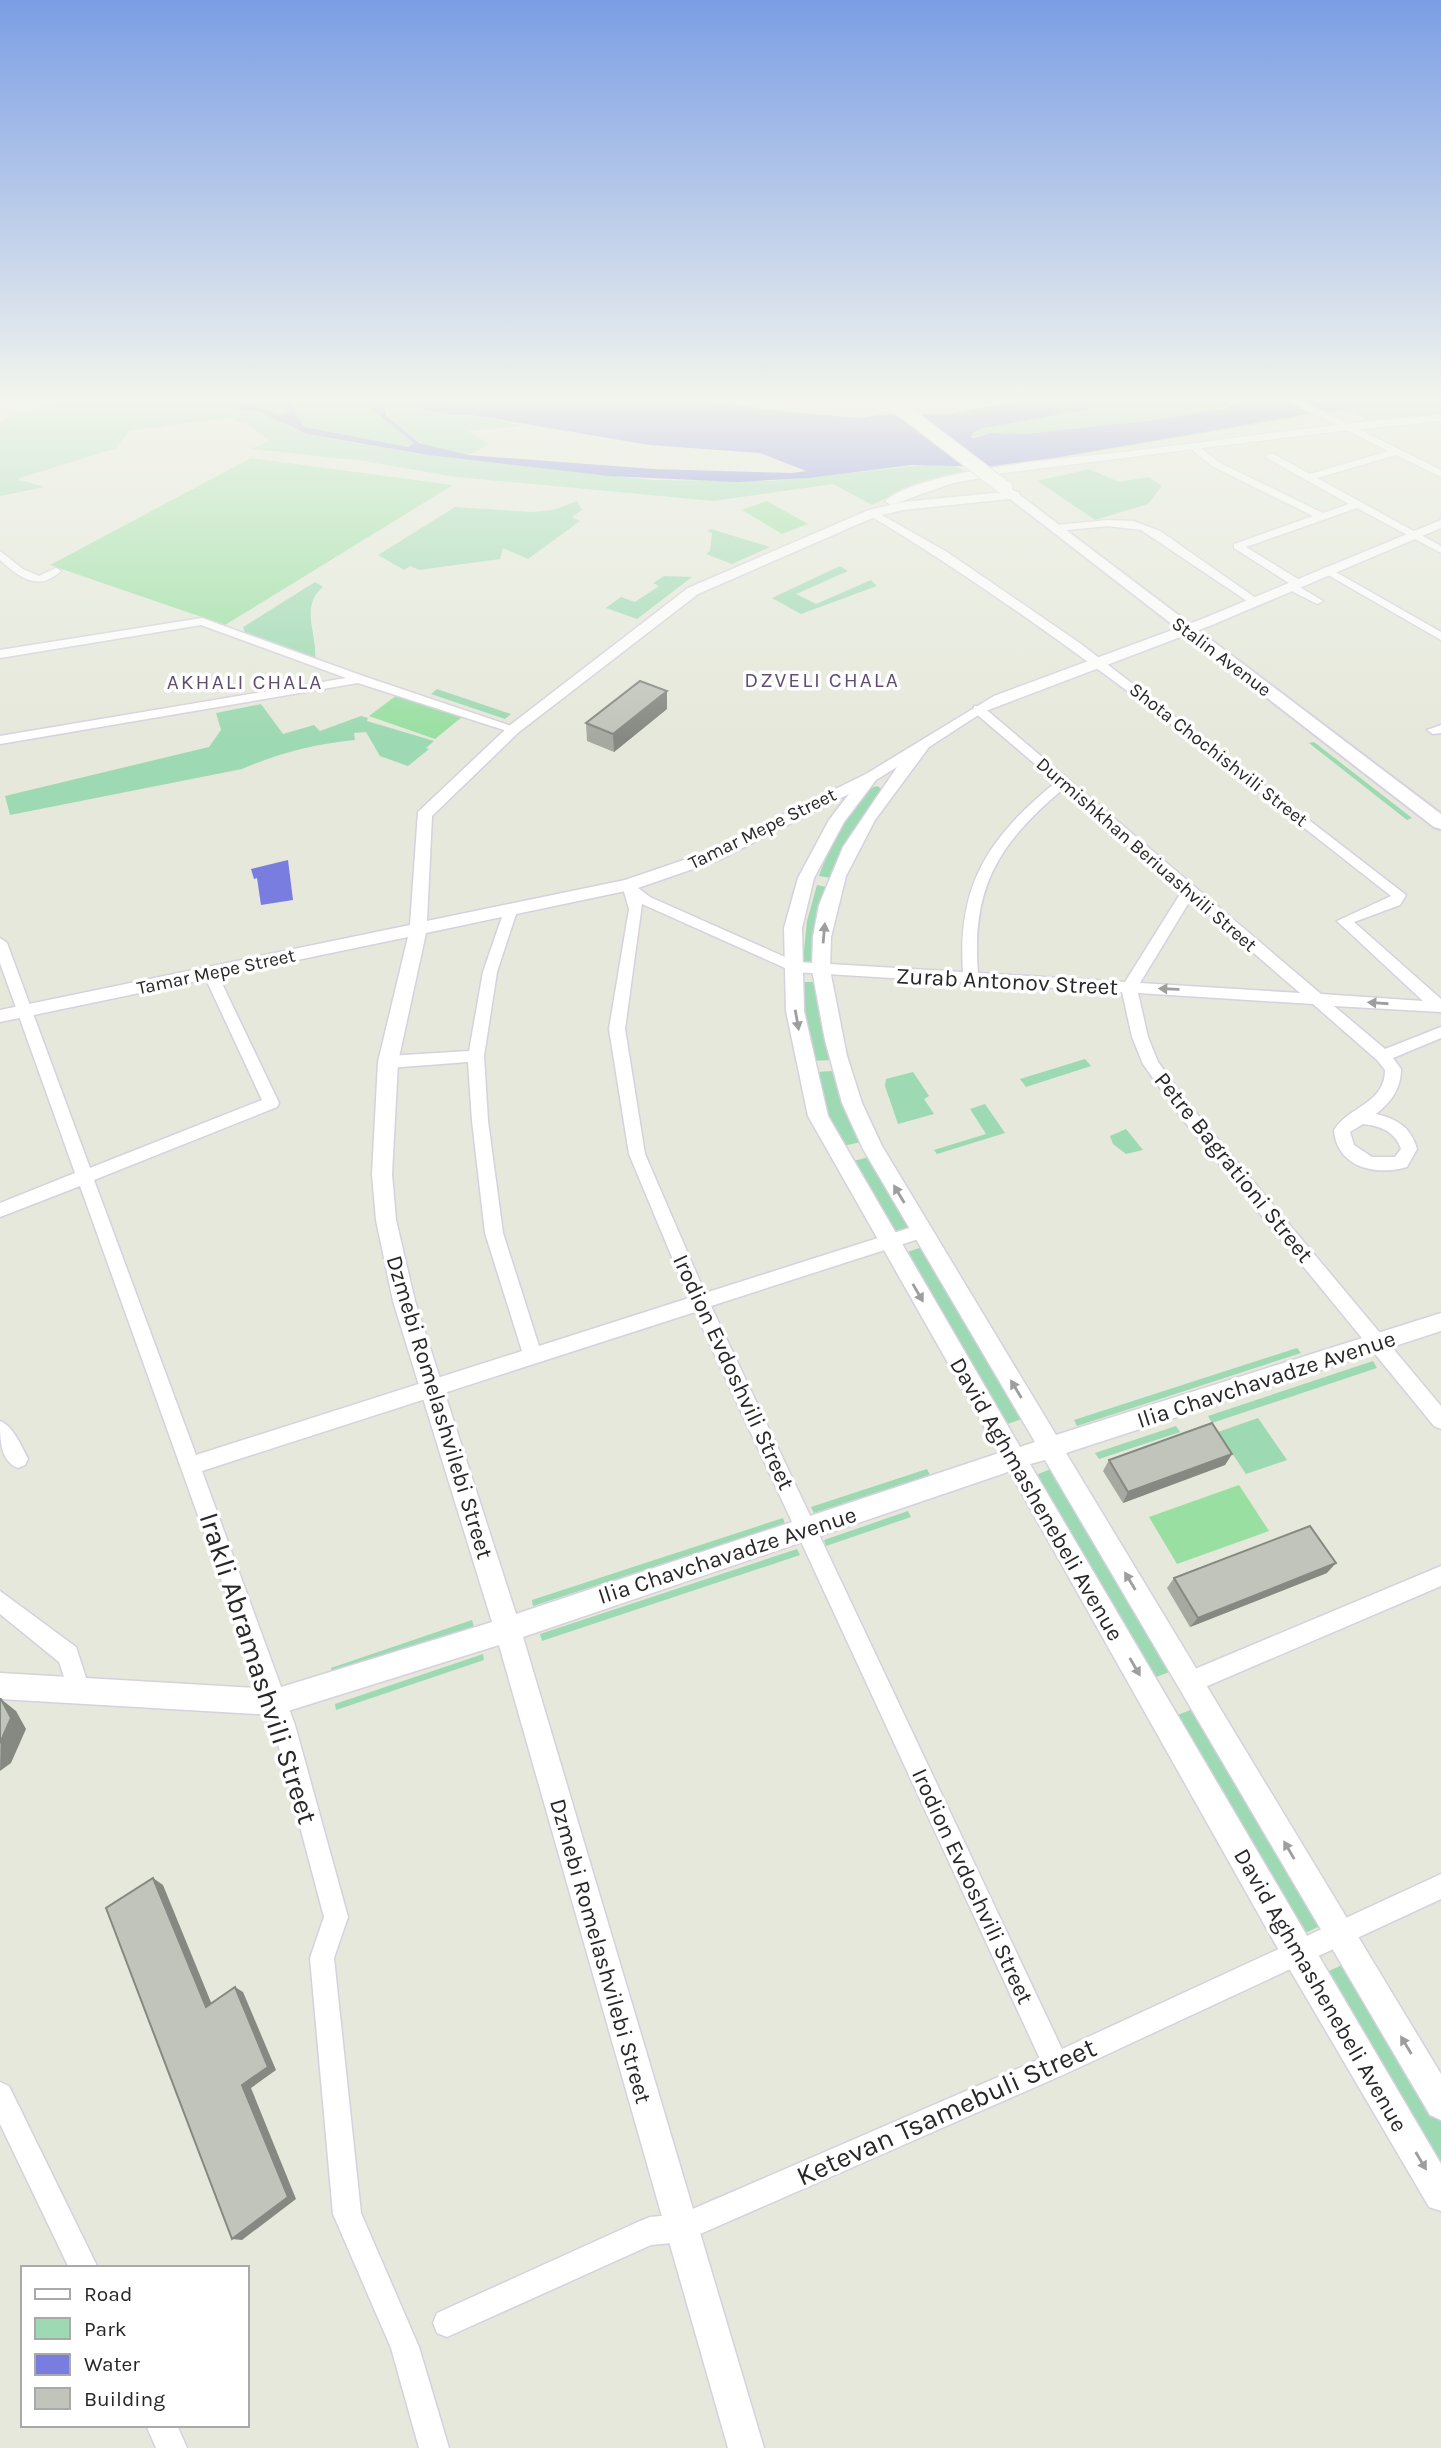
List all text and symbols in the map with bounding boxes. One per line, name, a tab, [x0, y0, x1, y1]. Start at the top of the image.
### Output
street label: Stalin Avenue	[1167, 612, 1275, 701]
district label: DZVELI CHALA	[744, 668, 900, 692]
district label: AKHALI CHALA	[167, 670, 323, 694]
street label: Shota Chochishvili Street	[1125, 678, 1312, 831]
street label: Durmishkhan Beriuashvili Street	[1032, 753, 1261, 956]
street label: Tamar Mepe Street	[685, 784, 840, 874]
one-way arrow	[819, 922, 830, 944]
street label: Tamar Mepe Street	[135, 944, 297, 1000]
street label: Zurab Antonov Street	[895, 962, 1119, 1001]
one-way arrow	[1157, 984, 1179, 995]
one-way arrow	[1367, 997, 1389, 1008]
one-way arrow	[792, 1009, 803, 1031]
street label: Petre Bagrationi Street	[1149, 1067, 1319, 1268]
one-way arrow	[893, 1184, 906, 1203]
street label: Irodion Evdoshvili Street	[667, 1250, 800, 1495]
street label: Dzmebi Romelashvilebi Street	[380, 1252, 499, 1563]
one-way arrow	[911, 1283, 924, 1302]
street label: Ilia Chavchavadze Avenue	[1133, 1325, 1399, 1434]
street label: David Aghmashenebeli Avenue	[944, 1353, 1129, 1646]
one-way arrow	[1010, 1379, 1022, 1399]
street label: Ilia Chavchavadze Avenue	[594, 1501, 860, 1610]
street label: Irakli Abramashvili Street	[193, 1508, 325, 1828]
one-way arrow	[1124, 1571, 1137, 1590]
one-way arrow	[1129, 1657, 1141, 1677]
street label: Irodion Evdoshvili Street	[906, 1764, 1039, 2009]
street label: Dzmebi Romelashvilebi Street	[544, 1795, 657, 2107]
one-way arrow	[1283, 1840, 1295, 1859]
street label: David Aghmashenebeli Avenue	[1228, 1844, 1413, 2137]
street label: Ketevan Tsamebuli Street	[791, 2030, 1101, 2193]
one-way arrow	[1399, 2036, 1412, 2055]
one-way arrow	[1415, 2151, 1427, 2170]
legend	[21, 2266, 248, 2427]
text: Road	[84, 2282, 132, 2306]
text: Park	[84, 2317, 127, 2341]
text: Water	[84, 2352, 140, 2376]
text: Building	[84, 2387, 165, 2411]

